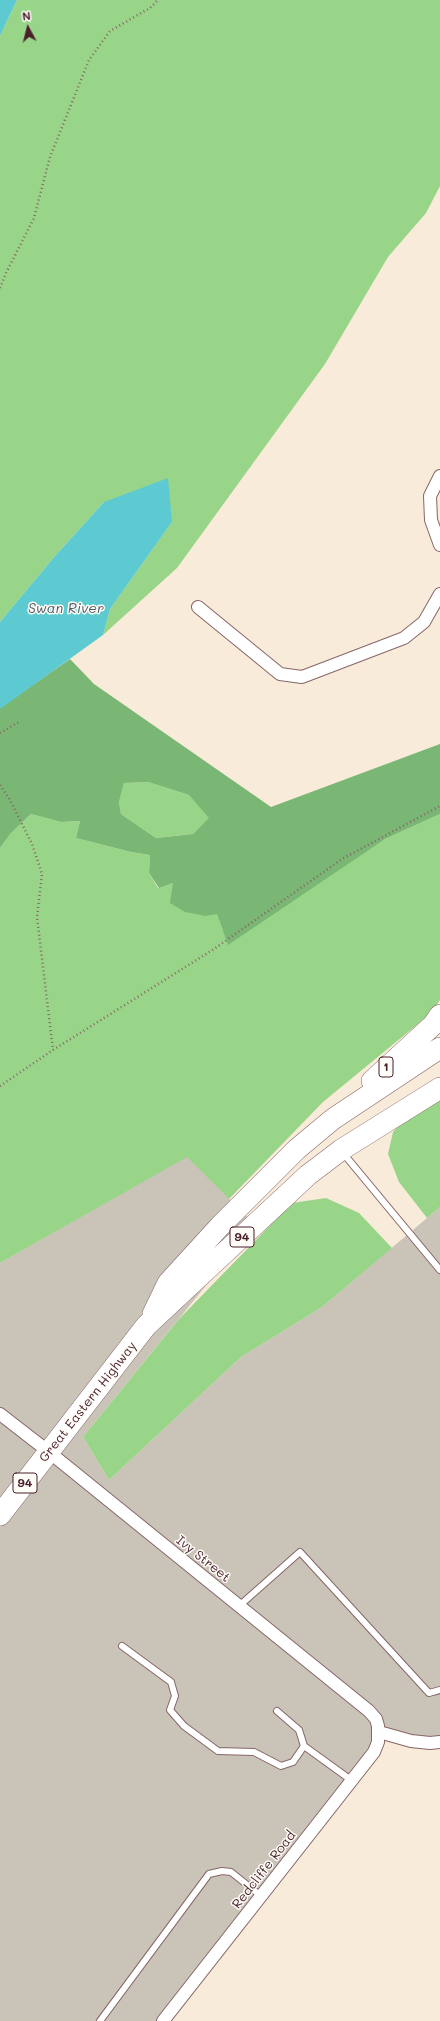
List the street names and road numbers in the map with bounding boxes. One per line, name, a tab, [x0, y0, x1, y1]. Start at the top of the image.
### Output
road number: 1	[379, 1057, 393, 1077]
road number: 94	[230, 1227, 254, 1247]
street label: Great Eastern Highway	[36, 1339, 140, 1465]
road number: 94	[13, 1473, 37, 1493]
street label: Ivy Street	[173, 1533, 233, 1585]
street label: Redcliffe Road	[229, 1828, 299, 1912]

